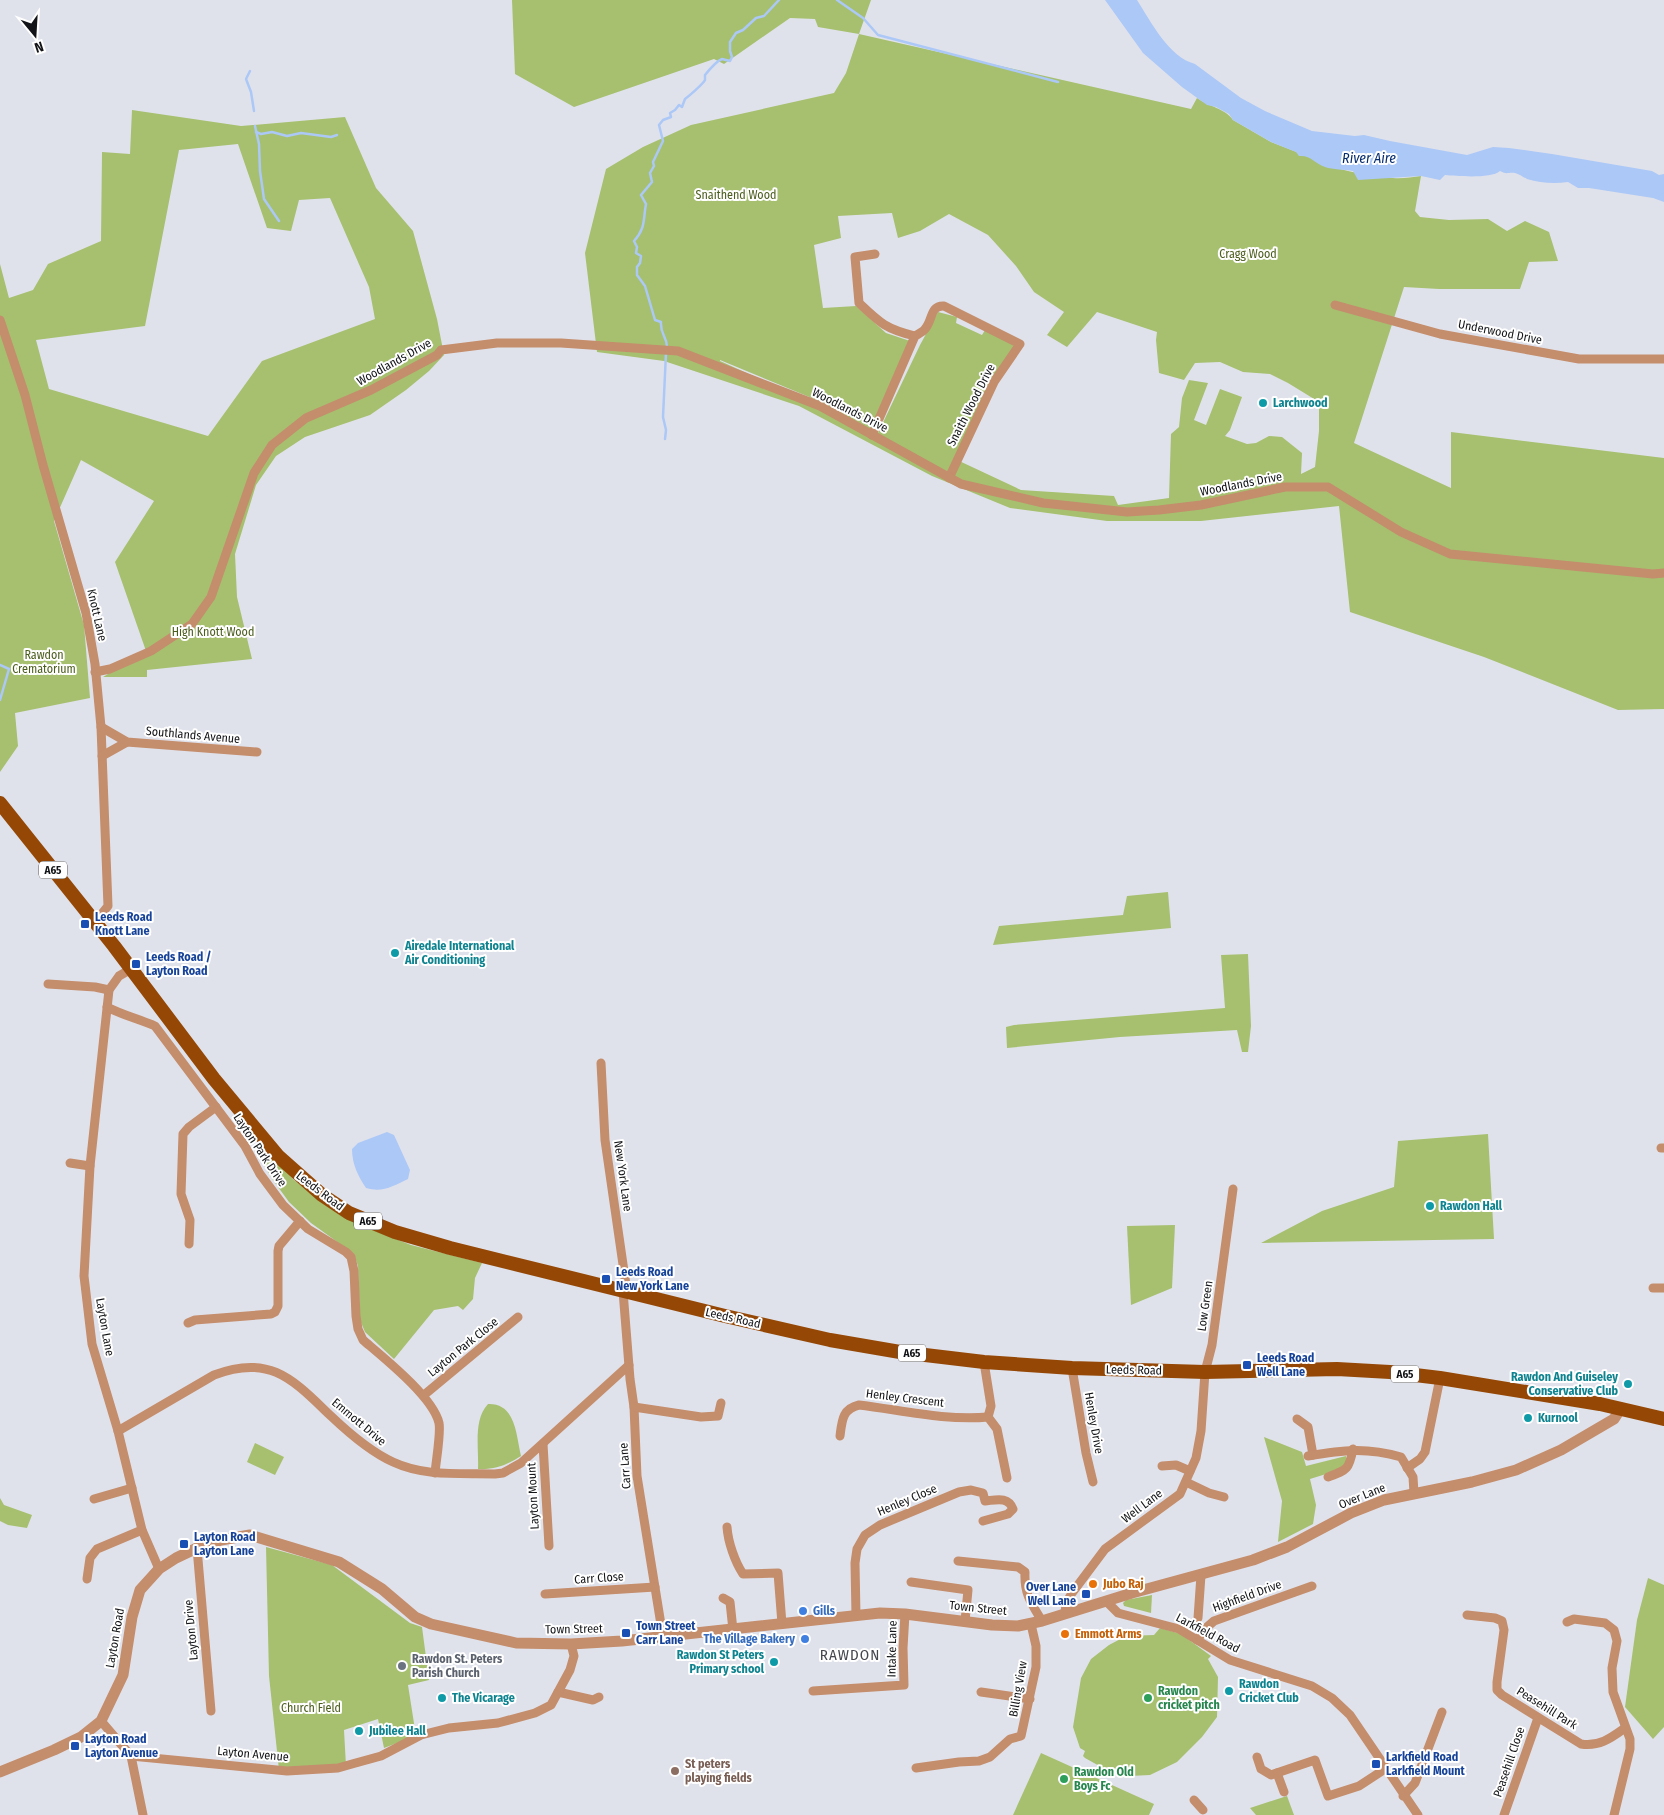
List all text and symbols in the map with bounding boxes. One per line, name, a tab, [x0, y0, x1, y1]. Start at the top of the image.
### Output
north arrow	[10, 10, 60, 60]
text: N	[32, 38, 45, 56]
water label: River Aire	[1342, 150, 1396, 167]
park label: Snaithend Wood	[696, 188, 776, 202]
park label: Cragg Wood	[1219, 247, 1277, 261]
street label: Underwood Drive	[1457, 317, 1543, 347]
street label: Woodlands Drive	[354, 336, 434, 388]
street label: Snaith Wood Drive	[944, 361, 998, 448]
street label: Woodlands Drive	[810, 385, 890, 435]
place label: Larchwood	[1273, 396, 1328, 410]
marker: Larchwood	[1257, 397, 1269, 409]
street label: Woodlands Drive	[1199, 469, 1283, 499]
street label: Knott Lane	[84, 588, 110, 642]
park label: High Knott Wood	[172, 625, 254, 639]
park label: Rawdon Crematorium	[12, 648, 76, 676]
street label: Southlands Avenue	[145, 724, 241, 746]
road number: A65	[39, 862, 67, 878]
place label: Leeds Road Knott Lane	[95, 910, 152, 938]
marker: Leeds Road Knott Lane	[79, 918, 91, 930]
place label: Airedale International Air Conditioning	[404, 939, 515, 967]
marker: Airedale International Air Conditioning	[389, 947, 401, 959]
place label: Leeds Road / Layton Road	[146, 950, 211, 978]
marker: Leeds Road / Layton Road	[130, 958, 142, 970]
street label: Layton Park Drive	[230, 1111, 290, 1189]
street label: New York Lane	[611, 1140, 635, 1212]
street label: Leeds Road	[293, 1169, 347, 1213]
place label: Rawdon Hall	[1440, 1199, 1503, 1213]
marker: Rawdon Hall	[1424, 1200, 1436, 1212]
road number: A65	[354, 1212, 382, 1230]
place label: Leeds Road New York Lane	[616, 1265, 689, 1293]
marker: Leeds Road New York Lane	[600, 1273, 612, 1285]
street label: Low Green	[1195, 1280, 1215, 1332]
street label: Layton Lane	[93, 1297, 117, 1357]
street label: Leeds Road	[704, 1305, 762, 1331]
street label: Layton Park Close	[425, 1314, 501, 1380]
road number: A65	[898, 1345, 926, 1362]
place label: Leeds Road Well Lane	[1257, 1351, 1314, 1379]
marker: Leeds Road Well Lane	[1241, 1359, 1253, 1371]
street label: Leeds Road	[1106, 1363, 1162, 1377]
road number: A65	[1391, 1366, 1419, 1382]
place label: Rawdon And Guiseley Conservative Club	[1511, 1370, 1618, 1398]
marker: Rawdon And Guiseley Conservative Club	[1622, 1378, 1634, 1390]
street label: Henley Crescent	[865, 1386, 945, 1410]
street label: Henley Drive	[1082, 1391, 1106, 1455]
street label: Emmott Drive	[329, 1395, 389, 1449]
place label: Kurnool	[1538, 1411, 1579, 1425]
marker: Kurnool	[1522, 1412, 1534, 1424]
street label: Carr Lane	[616, 1442, 634, 1490]
street label: Layton Mount	[524, 1462, 542, 1530]
street label: Over Lane	[1337, 1480, 1387, 1512]
street label: Henley Close	[875, 1481, 939, 1519]
street label: Well Lane	[1119, 1486, 1165, 1526]
place label: Layton Road Layton Lane	[194, 1530, 256, 1558]
marker: Layton Road Layton Lane	[178, 1538, 190, 1550]
street label: Carr Close	[574, 1569, 624, 1587]
place label: Jubo Raj	[1102, 1577, 1144, 1591]
street label: Highfield Drive	[1211, 1577, 1283, 1615]
marker: Jubo Raj	[1087, 1578, 1099, 1590]
place label: Over Lane Well Lane	[1026, 1580, 1076, 1608]
marker: Over Lane Well Lane	[1080, 1588, 1092, 1600]
street label: Town Street	[949, 1598, 1008, 1618]
street label: Layton Drive	[181, 1599, 201, 1661]
place label: Gills	[813, 1604, 836, 1618]
marker: Gills	[797, 1605, 809, 1617]
street label: Layton Road	[103, 1607, 127, 1669]
street label: Larkfield Road	[1174, 1610, 1242, 1656]
place label: Town Street Carr Lane	[636, 1619, 696, 1647]
street label: Intake Lane	[885, 1620, 899, 1678]
street label: Town Street	[545, 1621, 603, 1637]
marker: Town Street Carr Lane	[620, 1627, 632, 1639]
place label: Emmott Arms	[1075, 1627, 1142, 1641]
marker: Emmott Arms	[1059, 1628, 1071, 1640]
place label: The Village Bakery	[703, 1632, 795, 1646]
marker: The Village Bakery	[799, 1633, 811, 1645]
district label: RAWDON	[820, 1646, 880, 1664]
place label: Rawdon St Peters Primary school	[677, 1648, 765, 1676]
place label: Rawdon St. Peters Parish Church	[412, 1652, 503, 1680]
marker: Rawdon St Peters Primary school	[768, 1656, 780, 1668]
marker: Rawdon St. Peters Parish Church	[396, 1660, 408, 1672]
street label: Billing View	[1006, 1660, 1030, 1718]
place label: Rawdon Cricket Club	[1239, 1677, 1299, 1705]
place label: Rawdon cricket pitch	[1158, 1684, 1220, 1712]
street label: Peasehill Park	[1514, 1684, 1580, 1732]
marker: Rawdon Cricket Club	[1223, 1685, 1235, 1697]
place label: The Vicarage	[452, 1691, 515, 1705]
marker: The Vicarage	[436, 1692, 448, 1704]
marker: Rawdon cricket pitch	[1142, 1692, 1154, 1704]
park label: Church Field	[281, 1701, 341, 1715]
place label: Jubilee Hall	[368, 1724, 427, 1738]
marker: Jubilee Hall	[353, 1725, 365, 1737]
street label: Peasehill Close	[1490, 1725, 1528, 1799]
place label: Layton Road Layton Avenue	[85, 1732, 158, 1760]
marker: Layton Road Layton Avenue	[69, 1740, 81, 1752]
street label: Layton Avenue	[217, 1744, 289, 1764]
place label: Larkfield Road Larkfield Mount	[1386, 1750, 1465, 1778]
place label: St peters playing fields	[685, 1757, 753, 1785]
marker: Larkfield Road Larkfield Mount	[1370, 1758, 1382, 1770]
marker: St peters playing fields	[669, 1765, 681, 1777]
place label: Rawdon Old Boys Fc	[1074, 1765, 1134, 1793]
marker: Rawdon Old Boys Fc	[1058, 1773, 1070, 1785]

